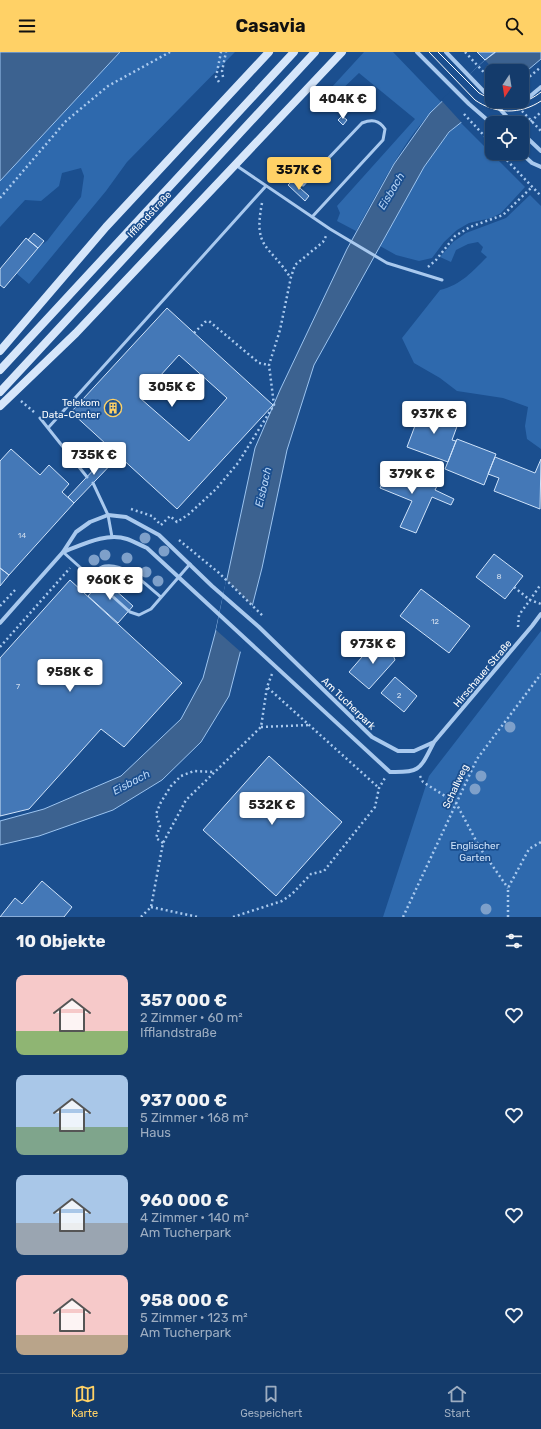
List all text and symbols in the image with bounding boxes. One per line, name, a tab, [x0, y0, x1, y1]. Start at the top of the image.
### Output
icon: menu	[16, 15, 38, 37]
text: Casavia	[235, 15, 306, 37]
icon: search	[503, 15, 525, 37]
north arrow	[485, 64, 529, 108]
map controls	[485, 64, 529, 160]
pin: 404K €	[310, 86, 376, 120]
text: 404K €	[319, 91, 367, 106]
button: locate	[485, 116, 529, 160]
pin: 357K €	[266, 157, 332, 191]
text: 357K €	[276, 162, 322, 177]
water label: Eisbach	[375, 170, 408, 212]
street label: Ifflandstraße	[125, 189, 175, 240]
pin: 305K €	[139, 374, 205, 408]
text: 305K €	[148, 379, 196, 394]
place label: Telekom Data-Center	[42, 397, 100, 421]
building icon: Telekom Data-Center	[103, 398, 123, 418]
pin: 937K €	[401, 401, 467, 435]
text: 937K €	[411, 406, 457, 421]
pin: 735K €	[61, 442, 127, 476]
text: 735K €	[71, 447, 117, 462]
pin: 379K €	[379, 461, 445, 495]
water label: Eisbach	[253, 466, 274, 508]
text: 379K €	[389, 466, 435, 481]
house number: 14	[18, 531, 26, 540]
pin: 960K €	[77, 567, 143, 601]
text: 960K €	[86, 572, 134, 587]
house number: 8	[496, 572, 502, 581]
house number: 12	[431, 617, 439, 626]
pin: 973K €	[340, 631, 406, 665]
text: 973K €	[350, 636, 396, 651]
street label: Hirschauer Straße	[451, 637, 515, 710]
pin: 958K €	[37, 659, 103, 693]
text: 958K €	[46, 664, 94, 679]
street label: Am Tucherpark	[319, 675, 378, 733]
house number: 7	[16, 682, 20, 691]
house number: 2	[397, 691, 402, 700]
street label: Schallweg	[440, 762, 471, 811]
water label: Eisbach	[110, 767, 153, 798]
pin: 532K €	[239, 792, 305, 826]
text: 532K €	[249, 797, 295, 812]
park label: Englischer Garten	[450, 840, 500, 864]
icon: filters	[503, 930, 525, 952]
text: 10 Objekte	[16, 931, 106, 951]
text: 357 000 €	[140, 990, 227, 1010]
icon: home	[48, 991, 96, 1039]
icon: heart	[503, 1004, 525, 1026]
text: 2 Zimmer · 60 m²	[140, 1010, 243, 1025]
text: Ifflandstraße	[140, 1025, 217, 1040]
text: 937 000 €	[140, 1090, 227, 1110]
icon: home	[48, 1091, 96, 1139]
icon: heart	[503, 1104, 525, 1126]
text: 5 Zimmer · 168 m²	[140, 1110, 248, 1125]
text: Haus	[140, 1125, 171, 1140]
text: 960 000 €	[140, 1190, 229, 1210]
icon: home	[48, 1191, 96, 1239]
icon: heart	[503, 1204, 525, 1226]
text: 4 Zimmer · 140 m²	[140, 1210, 249, 1225]
text: Am Tucherpark	[140, 1225, 231, 1240]
text: 958 000 €	[140, 1290, 229, 1310]
icon: home	[48, 1291, 96, 1339]
icon: heart	[503, 1304, 525, 1326]
text: 5 Zimmer · 123 m²	[140, 1310, 248, 1325]
text: Am Tucherpark	[140, 1325, 231, 1340]
tab: Karte	[71, 1383, 98, 1420]
tab: Gespeichert	[240, 1383, 302, 1420]
tab: Start	[444, 1383, 470, 1420]

